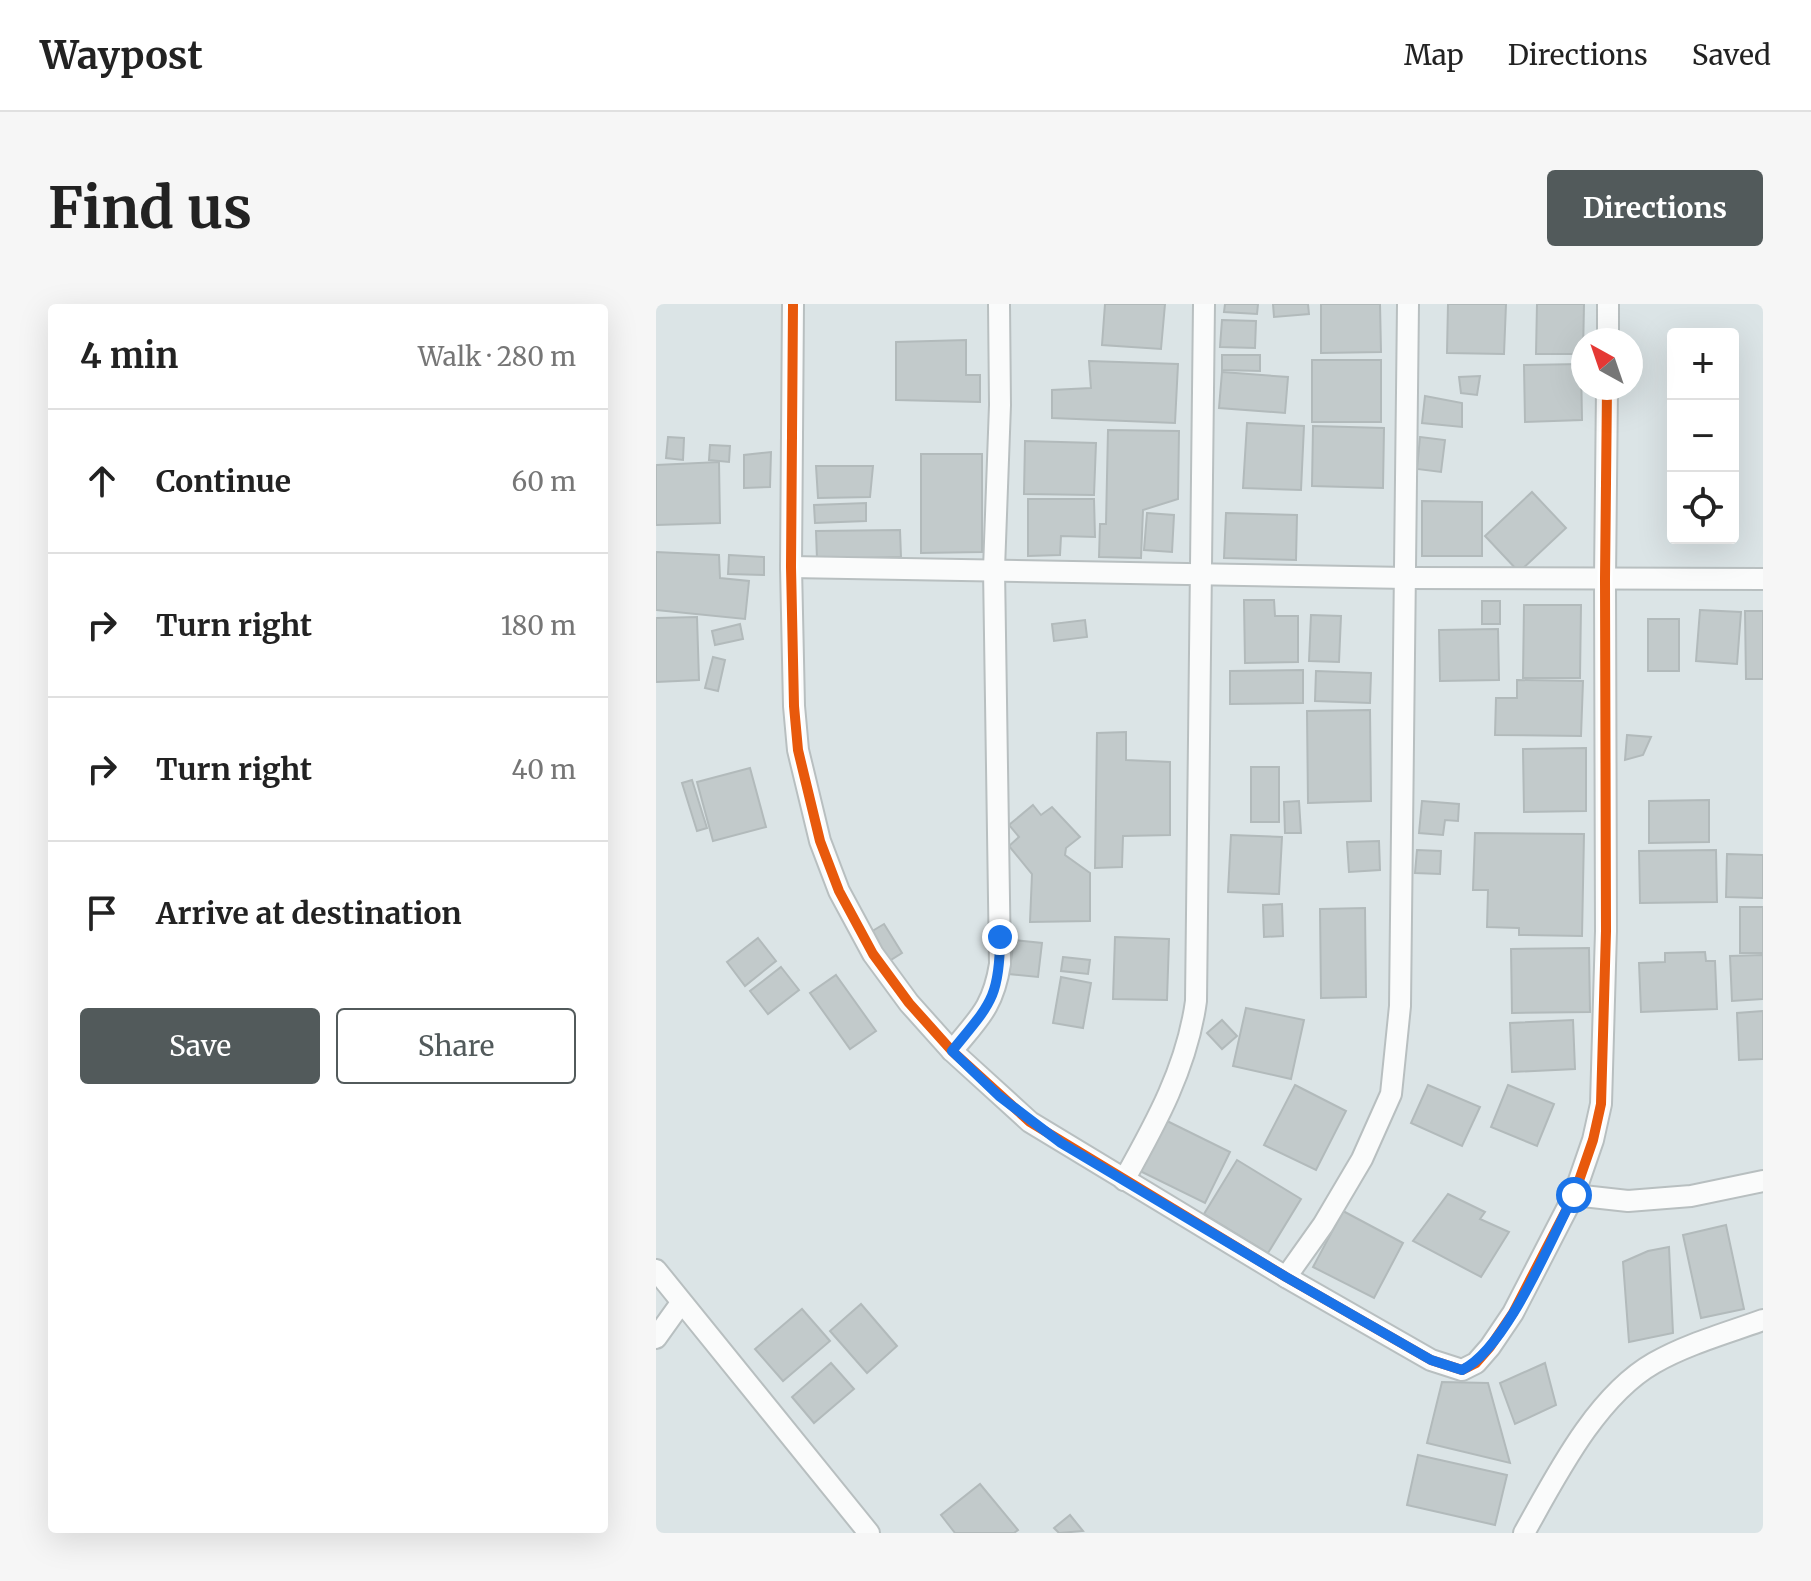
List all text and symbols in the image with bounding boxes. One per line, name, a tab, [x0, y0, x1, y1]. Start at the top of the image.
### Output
text: Waypost	[40, 32, 203, 79]
text: Map	[1404, 37, 1464, 73]
text: Directions	[1508, 37, 1648, 73]
text: Saved	[1692, 37, 1771, 73]
button: Directions	[1547, 170, 1763, 246]
text: Find us	[48, 173, 252, 243]
north arrow	[1571, 328, 1643, 400]
map controls	[1667, 328, 1739, 544]
button: +	[1667, 328, 1739, 400]
text: 4 min	[80, 335, 178, 377]
text: Walk · 280 m	[418, 340, 576, 373]
button: −	[1667, 400, 1739, 472]
icon: ahead	[80, 459, 124, 503]
text: Continue	[156, 462, 291, 500]
text: 60 m	[512, 465, 576, 498]
button: locate	[1667, 472, 1739, 544]
icon: right	[80, 603, 124, 647]
text: Turn right	[156, 606, 312, 644]
text: 180 m	[501, 609, 576, 642]
icon: right	[80, 747, 124, 791]
text: Turn right	[156, 750, 312, 788]
text: 40 m	[512, 753, 576, 786]
icon: arrive	[80, 891, 124, 935]
text: Arrive at destination	[156, 894, 462, 932]
route end	[982, 919, 1018, 955]
button: Save	[80, 1008, 320, 1084]
button: Share	[336, 1008, 576, 1084]
route start	[1556, 1177, 1592, 1213]

